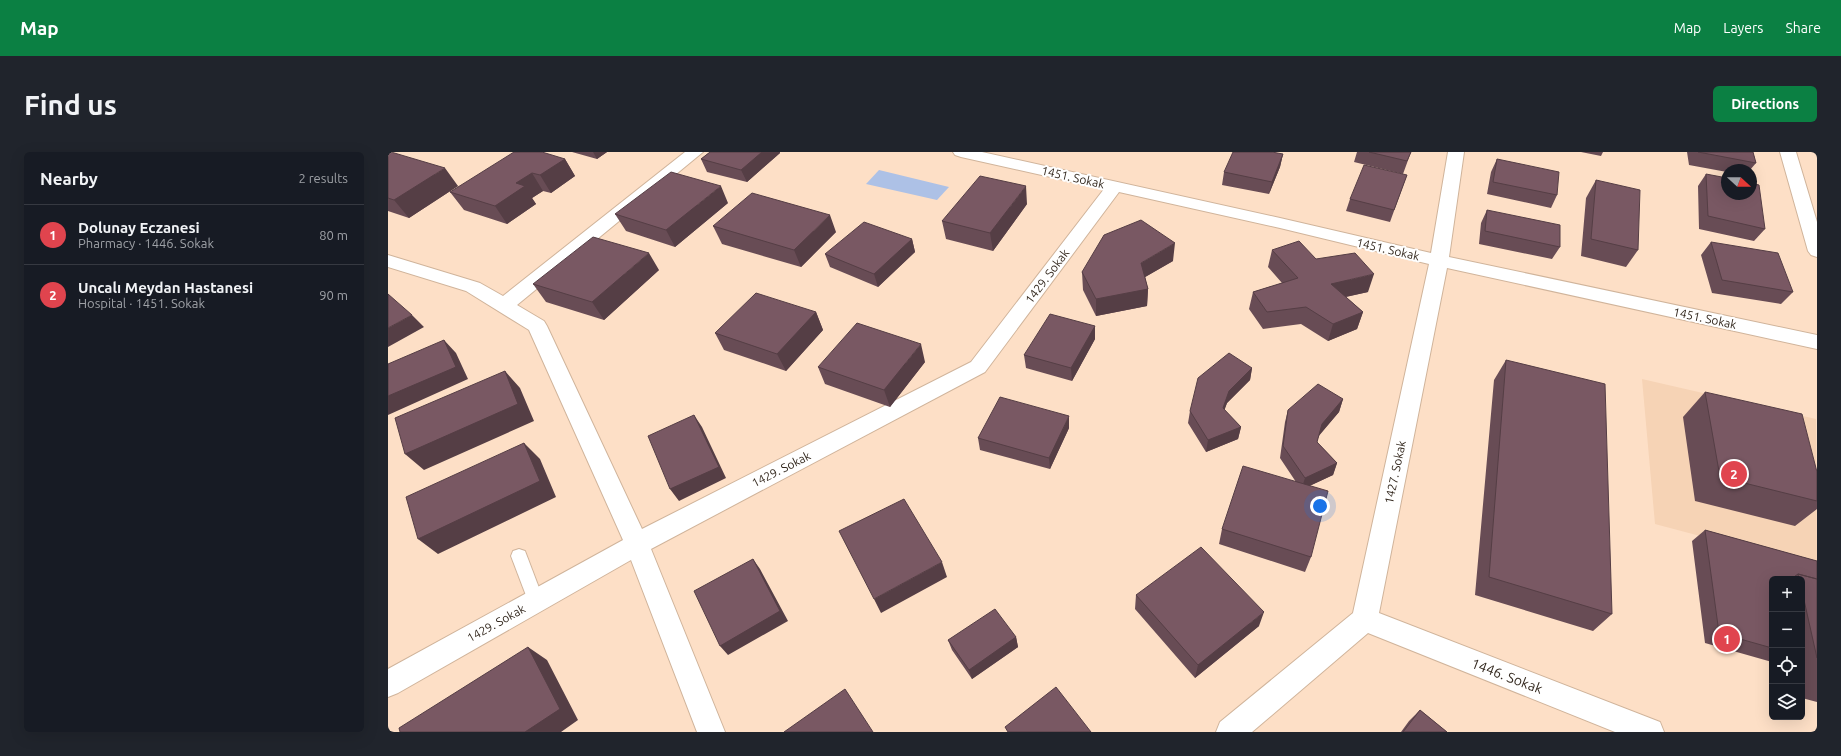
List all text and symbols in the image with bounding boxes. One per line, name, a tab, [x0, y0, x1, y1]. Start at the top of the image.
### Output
text: Map	[20, 17, 59, 39]
text: Map	[1674, 20, 1701, 36]
text: Layers	[1723, 20, 1763, 36]
text: Share	[1785, 20, 1821, 36]
button: Directions	[1713, 86, 1817, 122]
text: Find us	[24, 89, 117, 120]
street label: 1451. Sokak	[1040, 163, 1106, 191]
north arrow	[1721, 164, 1757, 200]
text: Nearby	[40, 169, 98, 188]
text: 2 results	[298, 171, 348, 185]
text: Dolunay Eczanesi	[78, 219, 200, 236]
text: 1	[49, 228, 57, 242]
text: 80 m	[319, 228, 348, 242]
street label: 1451. Sokak	[1355, 235, 1421, 263]
text: Pharmacy · 1446. Sokak	[78, 236, 214, 250]
street label: 1429. Sokak	[1022, 246, 1072, 306]
text: Uncalı Meydan Hastanesi	[78, 279, 253, 296]
text: 2	[49, 288, 57, 302]
text: 90 m	[319, 288, 348, 302]
text: Hospital · 1451. Sokak	[78, 296, 205, 310]
street label: 1451. Sokak	[1672, 305, 1738, 331]
street label: 1427. Sokak	[1382, 439, 1408, 505]
street label: 1429. Sokak	[749, 449, 813, 489]
pin: 2	[1721, 459, 1747, 489]
your location	[1310, 496, 1330, 516]
map controls	[1769, 576, 1805, 720]
button: +	[1769, 576, 1805, 612]
street label: 1429. Sokak	[465, 602, 527, 644]
button: −	[1769, 612, 1805, 648]
pin: 1	[1714, 624, 1740, 654]
button: locate	[1769, 648, 1805, 684]
street label: 1446. Sokak	[1469, 655, 1545, 697]
button: layers	[1769, 684, 1805, 720]

